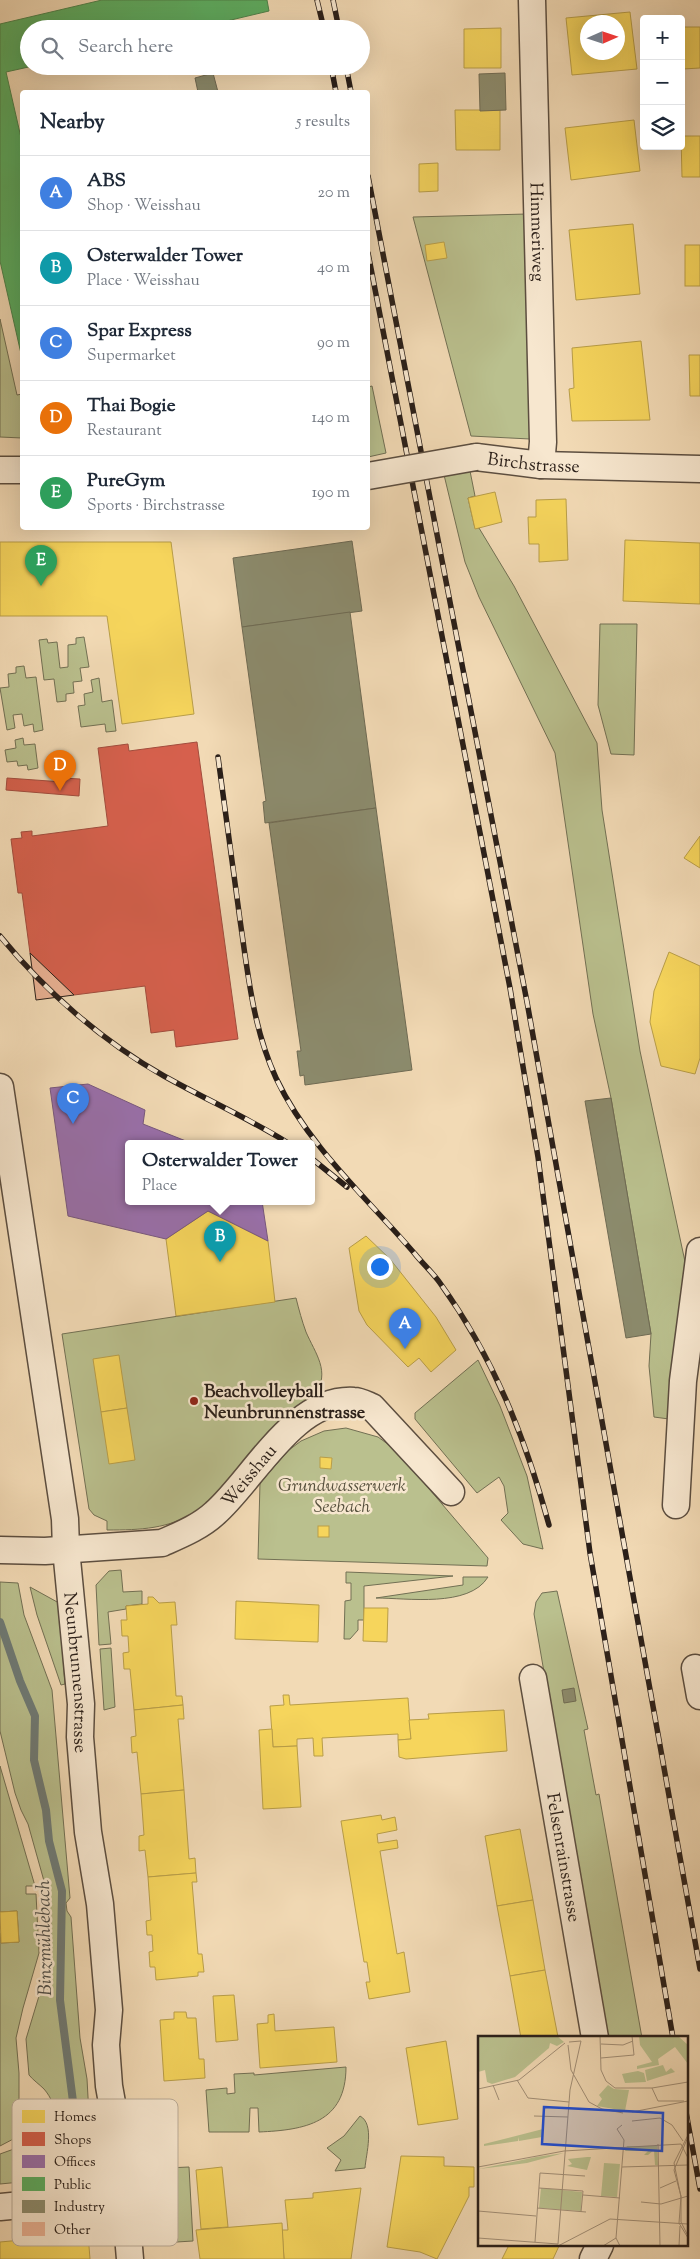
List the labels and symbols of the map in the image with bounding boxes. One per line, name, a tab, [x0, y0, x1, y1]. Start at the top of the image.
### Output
north arrow	[580, 15, 625, 60]
street label: Himmeriweg	[522, 182, 550, 282]
street label: Birchstrasse	[486, 448, 580, 481]
pin: E	[25, 545, 57, 586]
pin: D	[44, 750, 76, 791]
pin: C	[57, 1083, 89, 1124]
pin: B	[204, 1221, 236, 1262]
your location	[367, 1254, 393, 1280]
pin: A	[389, 1308, 421, 1349]
place label: Beachvolleyball Neunbrunnenstrasse	[204, 1380, 366, 1427]
marker: Beachvolleyball Neunbrunnenstrasse	[188, 1395, 200, 1407]
street label: Weisshau	[216, 1440, 284, 1514]
park label: Grundwasserwerk Seebach	[278, 1474, 406, 1521]
street label: Neunbrunnenstrasse	[55, 1591, 92, 1754]
street label: Felsenrainstrasse	[538, 1791, 586, 1924]
water label: Binzmühlebach	[31, 1879, 60, 1996]
inset map	[478, 2036, 688, 2246]
legend	[12, 2099, 178, 2246]
text: Homes	[54, 2108, 96, 2128]
text: Shops	[54, 2131, 91, 2151]
text: Offices	[54, 2153, 96, 2173]
text: Public	[54, 2176, 91, 2196]
text: Industry	[54, 2198, 105, 2218]
text: Other	[54, 2221, 91, 2241]

